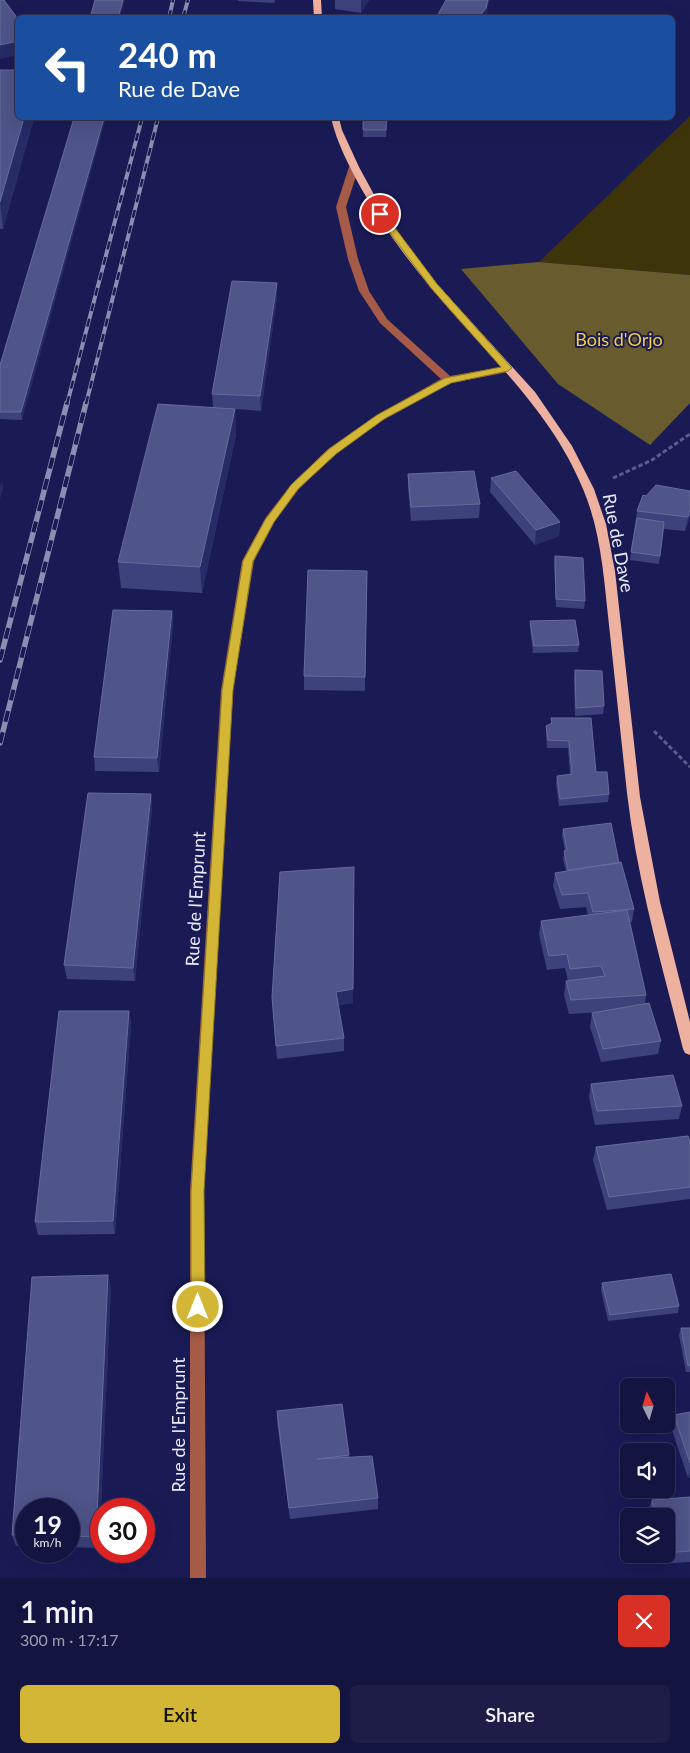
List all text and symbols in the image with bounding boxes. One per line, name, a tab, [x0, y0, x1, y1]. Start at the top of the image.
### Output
text: 240 m	[118, 33, 217, 75]
icon: left	[35, 35, 100, 100]
text: Rue de Dave	[118, 75, 240, 102]
pin	[359, 193, 401, 235]
icon: arrive	[366, 200, 394, 228]
park label: Bois d'Orjo	[575, 328, 663, 350]
street label: Rue de Dave	[599, 492, 639, 594]
street label: Rue de l'Emprunt	[180, 830, 210, 967]
position arrow	[171, 1280, 223, 1332]
street label: Rue de l'Emprunt	[167, 1357, 189, 1493]
north arrow	[620, 1378, 675, 1432]
map controls	[620, 1378, 675, 1563]
button: sound	[620, 1443, 675, 1498]
speed limit sign: 30	[90, 1498, 155, 1563]
button: layers	[620, 1508, 675, 1563]
text: 19	[33, 1509, 62, 1539]
text: km/h	[33, 1535, 62, 1550]
text: 1 min	[20, 1593, 94, 1629]
button: close	[618, 1595, 670, 1647]
text: 300 m · 17:17	[20, 1630, 119, 1649]
button: Exit	[20, 1685, 340, 1743]
button: Share	[350, 1685, 670, 1743]

